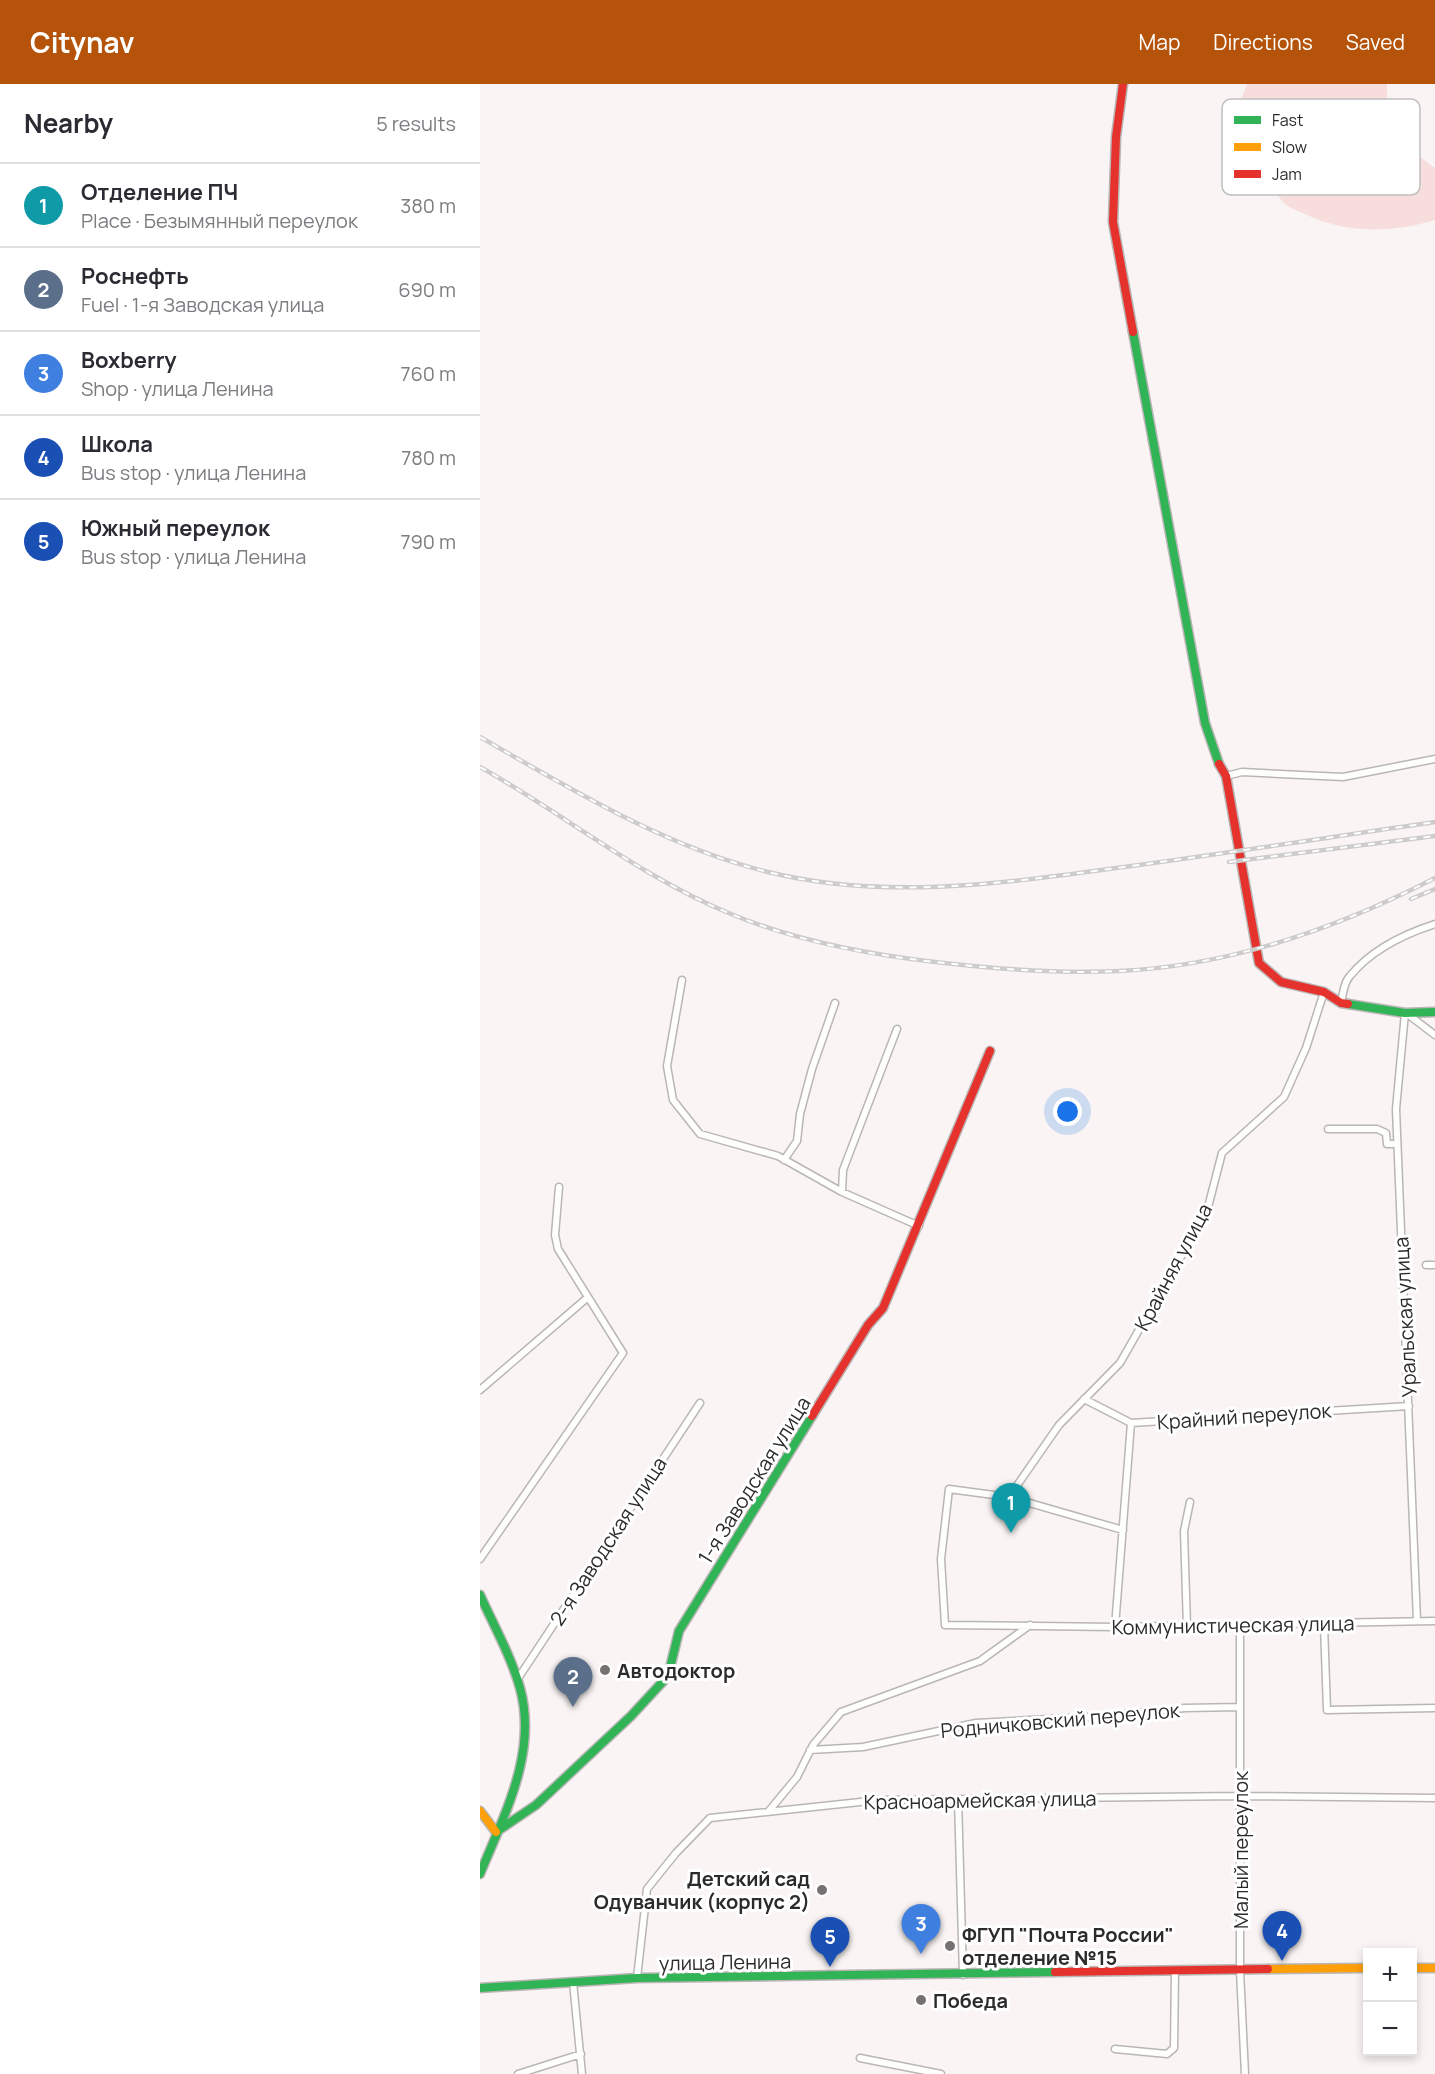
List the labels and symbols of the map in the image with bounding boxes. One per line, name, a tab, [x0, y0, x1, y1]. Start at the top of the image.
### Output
legend	[1222, 99, 1420, 195]
text: Fast	[1272, 109, 1303, 131]
text: Slow	[1272, 136, 1307, 158]
text: Jam	[1272, 163, 1302, 185]
your location	[1053, 1097, 1082, 1126]
street label: Крайняя улица	[1128, 1199, 1218, 1335]
street label: Уральская улица	[1387, 1236, 1423, 1398]
street label: 1-я Заводская улица	[692, 1391, 816, 1569]
street label: Крайний переулок	[1156, 1396, 1333, 1436]
street label: 2-я Заводская улица	[543, 1451, 673, 1631]
pin: 1	[992, 1484, 1030, 1533]
street label: Коммунистическая улица	[1111, 1609, 1355, 1641]
place label: Автодоктор	[617, 1657, 735, 1684]
pin: 2	[554, 1658, 592, 1707]
marker: Автодоктор	[598, 1663, 612, 1677]
street label: Родничковский переулок	[939, 1696, 1182, 1744]
street label: Малый переулок	[1227, 1770, 1254, 1929]
street label: Красноармейская улица	[863, 1784, 1097, 1816]
place label: Детский сад Одуванчик (корпус 2)	[594, 1865, 810, 1915]
marker: Детский сад Одуванчик (корпус 2)	[815, 1883, 829, 1897]
pin: 3	[902, 1904, 940, 1954]
pin: 4	[1262, 1912, 1302, 1961]
pin: 5	[810, 1918, 850, 1967]
place label: ФГУП "Почта России" отделение №15	[962, 1921, 1174, 1971]
marker: ФГУП "Почта России" отделение №15	[943, 1939, 957, 1953]
street label: улица Ленина	[659, 1947, 791, 1977]
place label: Победа	[933, 1987, 1008, 2014]
marker: Победа	[914, 1993, 928, 2007]

